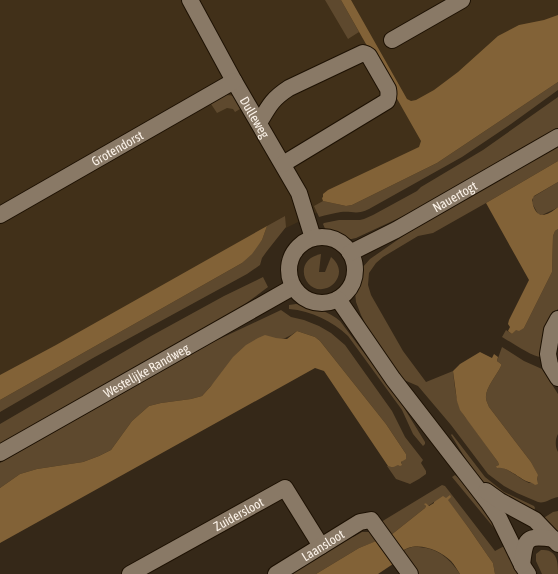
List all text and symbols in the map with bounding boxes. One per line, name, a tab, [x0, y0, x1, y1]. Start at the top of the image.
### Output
street label: Dulleweg	[237, 94, 273, 141]
street label: Grotendorst	[89, 128, 146, 169]
street label: Nauertogt	[430, 178, 480, 215]
street label: Westelijke Randweg	[101, 340, 192, 401]
street label: Zuidersloot	[211, 494, 267, 534]
street label: Laansloot	[299, 527, 347, 564]

